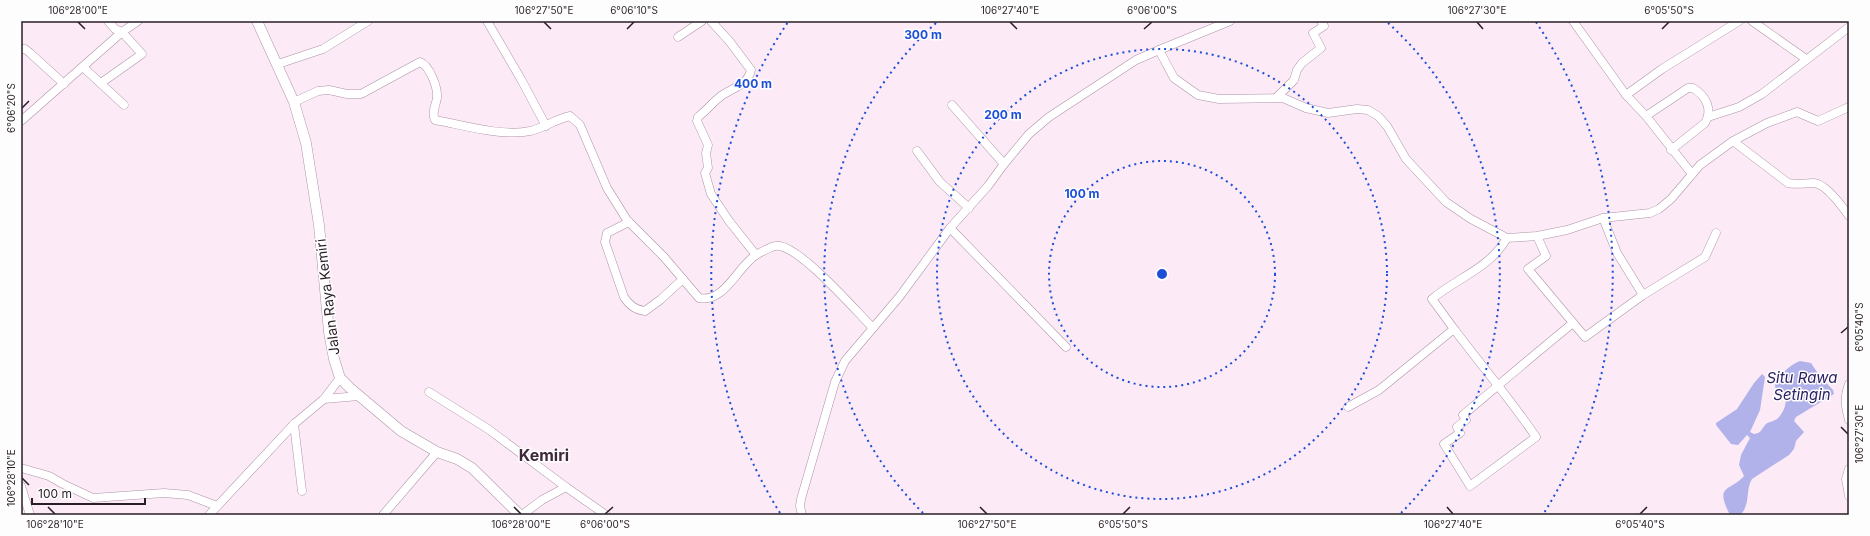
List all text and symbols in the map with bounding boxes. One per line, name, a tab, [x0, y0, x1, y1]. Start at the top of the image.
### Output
text: 106°28'00"E	[48, 4, 108, 16]
text: 106°27'50"E	[515, 4, 573, 16]
text: 6°06'10"S	[610, 4, 658, 16]
text: 106°27'40"E	[981, 4, 1039, 16]
text: 6°06'00"S	[1127, 4, 1177, 16]
text: 106°27'30"E	[1447, 4, 1507, 16]
text: 6°05'50"S	[1644, 4, 1694, 16]
text: 300 m	[904, 27, 942, 42]
text: 400 m	[734, 76, 772, 91]
text: 6°06'20"S	[5, 83, 17, 133]
text: 200 m	[984, 107, 1022, 122]
text: 100 m	[1064, 186, 1100, 201]
street label: Jalan Raya Kemiri	[311, 238, 343, 356]
centre of rings	[1155, 267, 1169, 281]
text: 6°05'40"S	[1853, 302, 1865, 352]
water label: Situ Rawa Setingin	[1766, 368, 1838, 404]
text: 106°27'30"E	[1853, 404, 1865, 464]
district label: Kemiri	[519, 445, 569, 465]
text: 106°28'10"E	[5, 449, 17, 507]
scale bar	[32, 480, 145, 506]
text: 100 m	[38, 486, 72, 501]
text: 106°28'10"E	[26, 518, 84, 530]
text: 106°28'00"E	[491, 518, 551, 530]
text: 6°06'00"S	[580, 518, 630, 530]
text: 106°27'50"E	[958, 518, 1016, 530]
text: 6°05'50"S	[1098, 518, 1148, 530]
text: 106°27'40"E	[1424, 518, 1482, 530]
text: 6°05'40"S	[1615, 518, 1665, 530]

